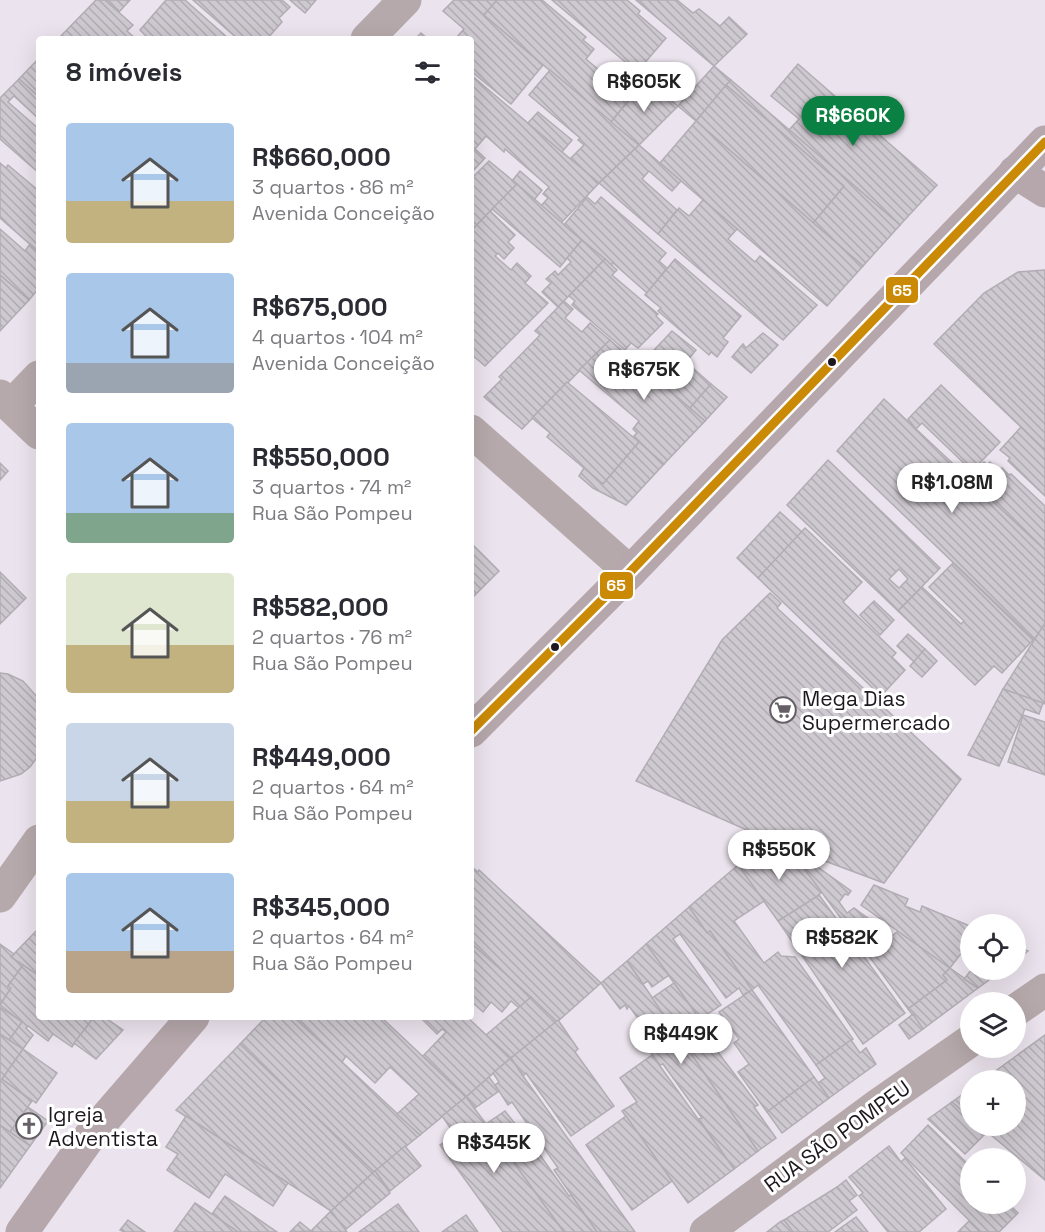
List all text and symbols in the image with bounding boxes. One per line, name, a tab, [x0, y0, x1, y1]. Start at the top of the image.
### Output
text: 8 imóveis	[66, 55, 182, 89]
icon: filters	[411, 56, 444, 89]
pin: R$605K	[595, 62, 693, 113]
text: R$605K	[607, 68, 681, 94]
pin: R$660K	[804, 96, 902, 147]
text: R$660K	[816, 102, 890, 128]
text: R$660,000	[252, 140, 391, 174]
icon: home	[114, 147, 186, 219]
text: 3 quartos · 86 m²	[252, 174, 414, 200]
text: Avenida Conceição	[252, 200, 435, 226]
line badge: 65	[885, 276, 919, 304]
text: 65	[892, 280, 912, 301]
text: R$675,000	[252, 290, 388, 324]
icon: home	[114, 297, 186, 369]
text: 4 quartos · 104 m²	[252, 324, 423, 350]
text: Avenida Conceição	[252, 350, 435, 376]
pin: R$675K	[595, 350, 693, 401]
text: R$675K	[608, 356, 680, 382]
unlabelled marker	[826, 356, 838, 368]
text: R$550,000	[252, 440, 390, 474]
icon: home	[114, 447, 186, 519]
pin: R$1.08M	[897, 463, 1007, 514]
text: R$1.08M	[911, 469, 993, 495]
text: 3 quartos · 74 m²	[252, 474, 411, 500]
text: Rua São Pompeu	[252, 500, 413, 526]
line badge: 65	[599, 571, 634, 600]
text: 65	[606, 575, 626, 596]
text: R$582,000	[252, 590, 389, 624]
icon: home	[114, 597, 186, 669]
text: 2 quartos · 76 m²	[252, 624, 412, 650]
unlabelled marker	[549, 641, 561, 653]
text: Rua São Pompeu	[252, 650, 413, 676]
place label: Mega Dias Supermercado	[802, 685, 950, 736]
supermarket icon: Mega Dias Supermercado	[768, 695, 798, 725]
text: R$449,000	[252, 740, 391, 774]
icon: home	[114, 747, 186, 819]
text: 2 quartos · 64 m²	[252, 774, 414, 800]
text: Rua São Pompeu	[252, 800, 413, 826]
pin: R$550K	[730, 830, 828, 881]
text: R$550K	[742, 836, 816, 862]
text: R$345,000	[252, 890, 390, 924]
icon: home	[114, 897, 186, 969]
map controls	[960, 914, 1026, 1214]
button: locate	[960, 914, 1026, 980]
pin: R$582K	[793, 918, 891, 969]
text: 2 quartos · 64 m²	[252, 924, 414, 950]
text: R$582K	[805, 924, 879, 950]
text: Rua São Pompeu	[252, 950, 413, 976]
button: layers	[960, 992, 1026, 1058]
pin: R$449K	[632, 1014, 730, 1065]
text: R$449K	[643, 1020, 719, 1046]
button: +	[960, 1070, 1026, 1136]
street label: RUA SÃO POMPEU	[759, 1074, 915, 1198]
place label: Igreja Adventista	[48, 1101, 158, 1152]
church icon: Igreja Adventista	[14, 1111, 44, 1141]
pin: R$345K	[445, 1123, 543, 1174]
text: R$345K	[457, 1129, 531, 1155]
button: −	[960, 1148, 1026, 1214]

